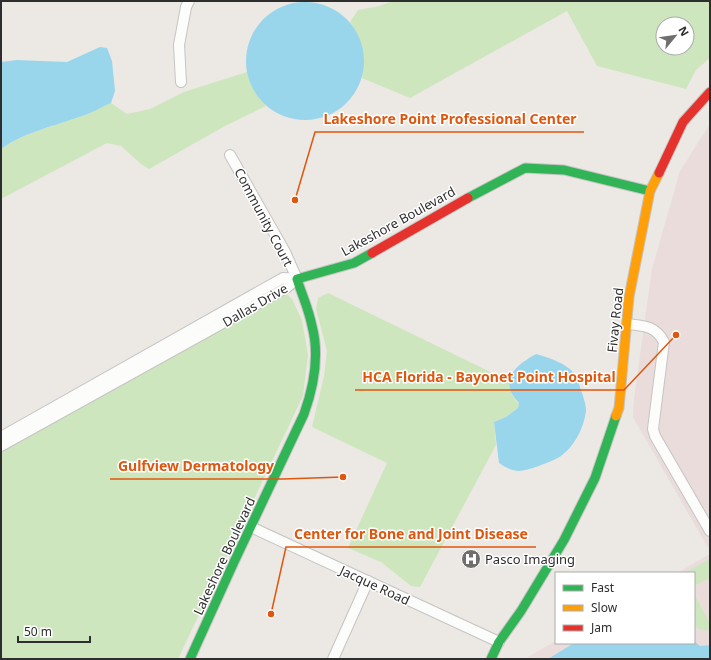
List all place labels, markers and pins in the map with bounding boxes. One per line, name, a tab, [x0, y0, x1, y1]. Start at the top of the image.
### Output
callout: Lakeshore Point Professional Center	[315, 106, 584, 132]
callout: HCA Florida - Bayonet Point Hospital	[355, 364, 624, 390]
callout: Gulfview Dermatology	[110, 453, 283, 479]
callout: Center for Bone and Joint Disease	[286, 521, 536, 547]
hospital icon: Pasco Imaging	[460, 548, 482, 570]
place label: Pasco Imaging	[485, 550, 575, 568]

